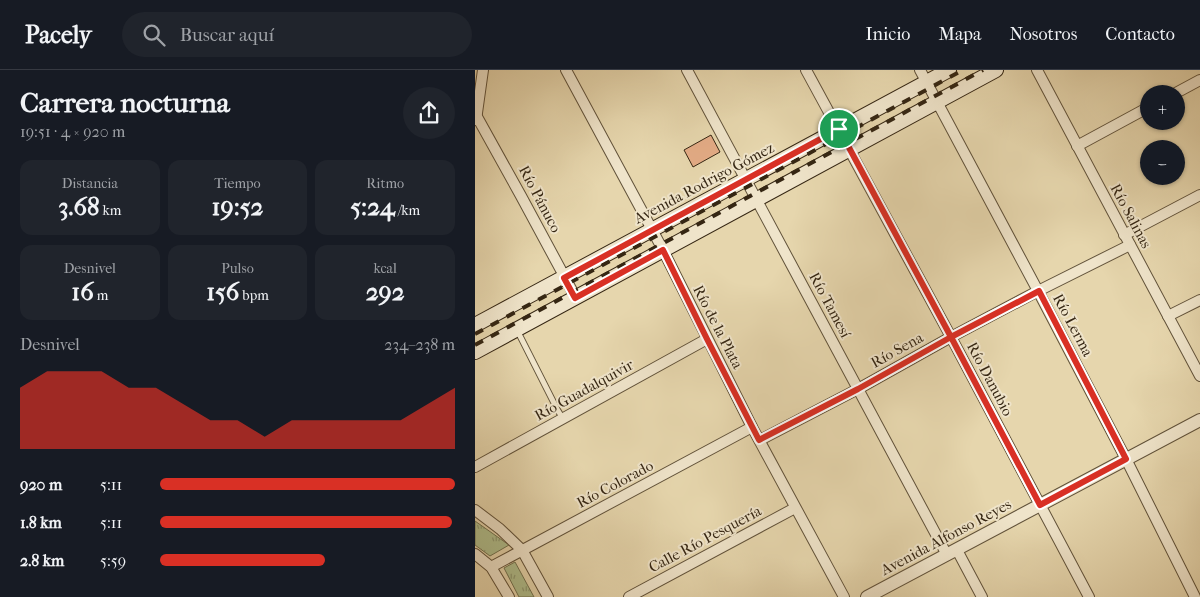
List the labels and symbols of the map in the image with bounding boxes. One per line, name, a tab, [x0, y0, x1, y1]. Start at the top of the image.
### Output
pin	[818, 108, 860, 150]
street label: Avenida Rodrigo Gómez	[630, 138, 777, 228]
street label: Río Pánuco	[515, 163, 565, 236]
street label: Río Salinas	[1107, 181, 1156, 252]
street label: Río Tamesí	[805, 269, 855, 341]
street label: Río de la Plata	[689, 282, 747, 373]
street label: Río Lerma	[1049, 291, 1097, 360]
street label: Río Sena	[868, 328, 927, 372]
street label: Río Danubio	[963, 339, 1017, 419]
street label: Río Guadalquivir	[532, 355, 637, 425]
street label: Río Colorado	[574, 456, 657, 512]
street label: Avenida Alfonso Reyes	[877, 495, 1015, 579]
street label: Calle Río Pesquería	[646, 501, 765, 576]

